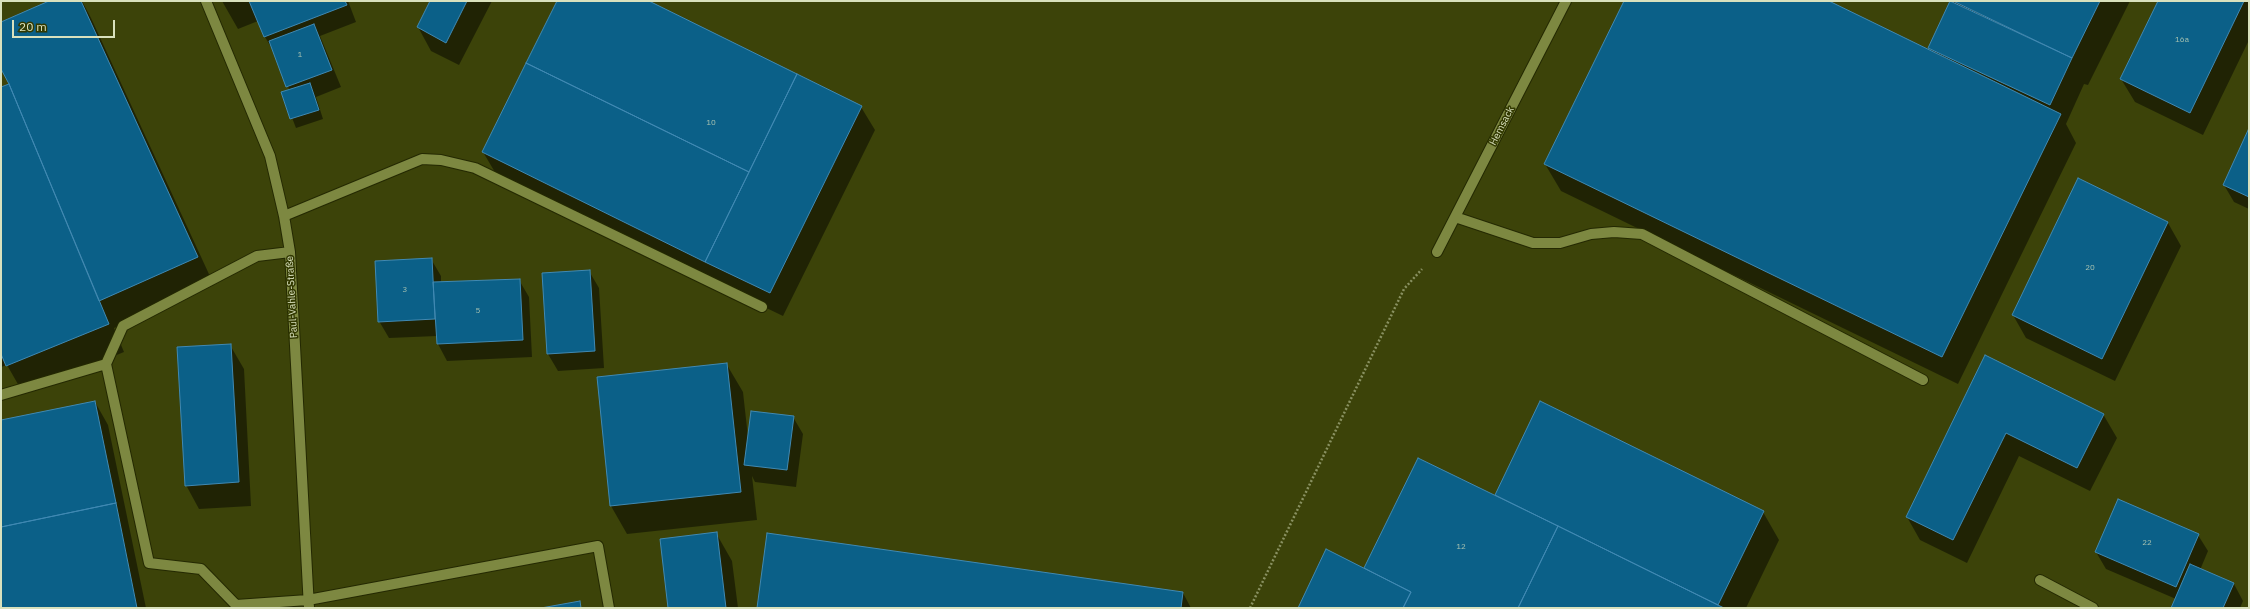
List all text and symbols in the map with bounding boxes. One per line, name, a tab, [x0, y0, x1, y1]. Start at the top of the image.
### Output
scale bar	[14, 12, 117, 38]
text: 20 m	[19, 19, 47, 34]
house number: 16a	[2175, 35, 2189, 45]
house number: 1	[298, 50, 302, 60]
street label: Hemsack	[1487, 105, 1517, 147]
house number: 10	[706, 118, 716, 128]
street label: Paul-Vahle-Straße	[284, 256, 300, 338]
house number: 20	[2085, 263, 2095, 273]
house number: 3	[403, 285, 407, 295]
house number: 5	[476, 306, 480, 316]
house number: 22	[2142, 538, 2152, 548]
house number: 12	[1456, 542, 1466, 552]

